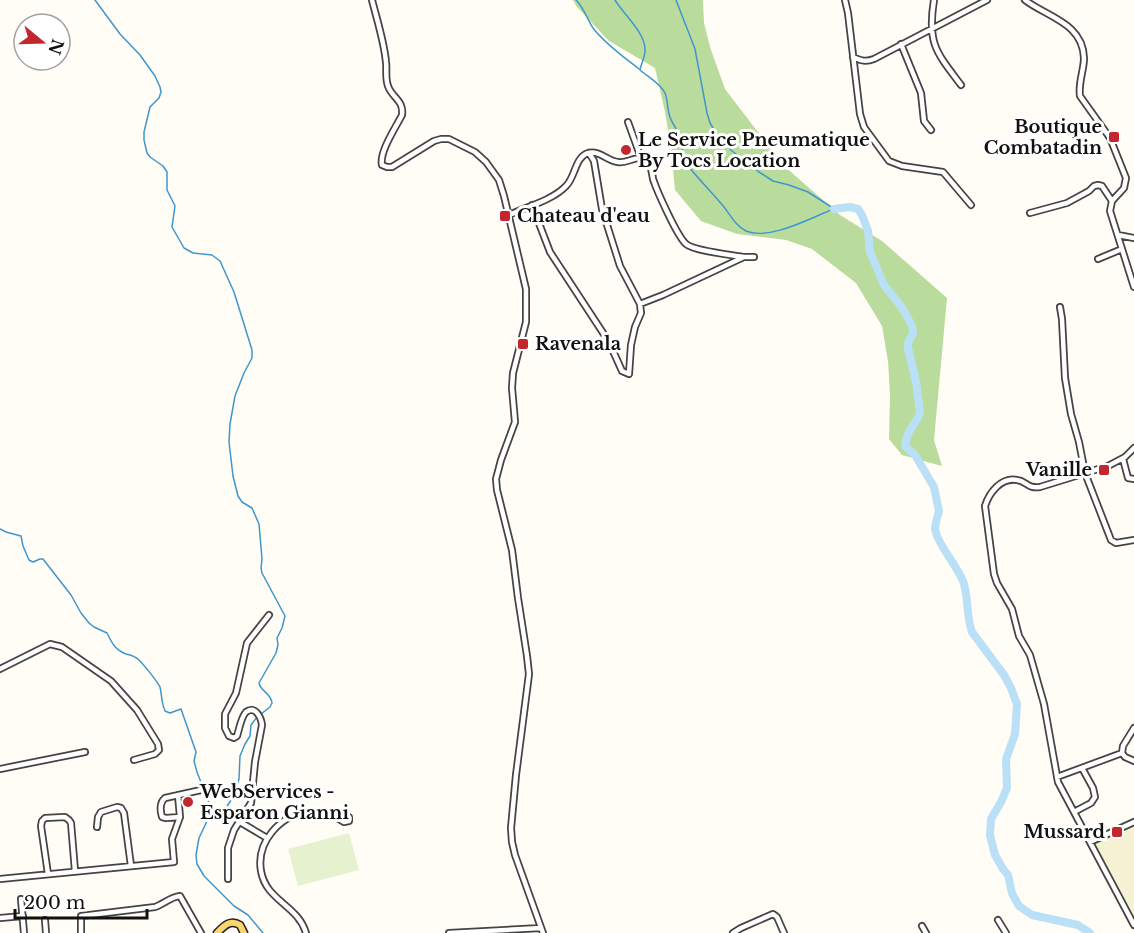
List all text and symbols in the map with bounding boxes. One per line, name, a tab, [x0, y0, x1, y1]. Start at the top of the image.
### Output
north arrow	[12, 12, 72, 72]
text: N	[44, 37, 68, 57]
place label: Boutique Combatadin	[984, 116, 1102, 159]
place label: Le Service Pneumatique By Tocs Location	[638, 129, 870, 172]
marker: Boutique Combatadin	[1107, 130, 1121, 144]
marker: Le Service Pneumatique By Tocs Location	[619, 143, 633, 157]
place label: Chateau d'eau	[517, 205, 650, 227]
marker: Chateau d'eau	[498, 209, 512, 223]
place label: Ravenala	[535, 333, 622, 355]
marker: Ravenala	[516, 337, 530, 351]
place label: Vanille	[1025, 459, 1092, 481]
marker: Vanille	[1097, 463, 1111, 477]
place label: WebServices - Esparon Gianni	[199, 781, 349, 824]
marker: WebServices - Esparon Gianni	[181, 795, 195, 809]
place label: Mussard	[1024, 821, 1106, 843]
marker: Mussard	[1110, 825, 1124, 839]
scale bar	[15, 882, 147, 920]
text: 200 m	[24, 892, 85, 914]

